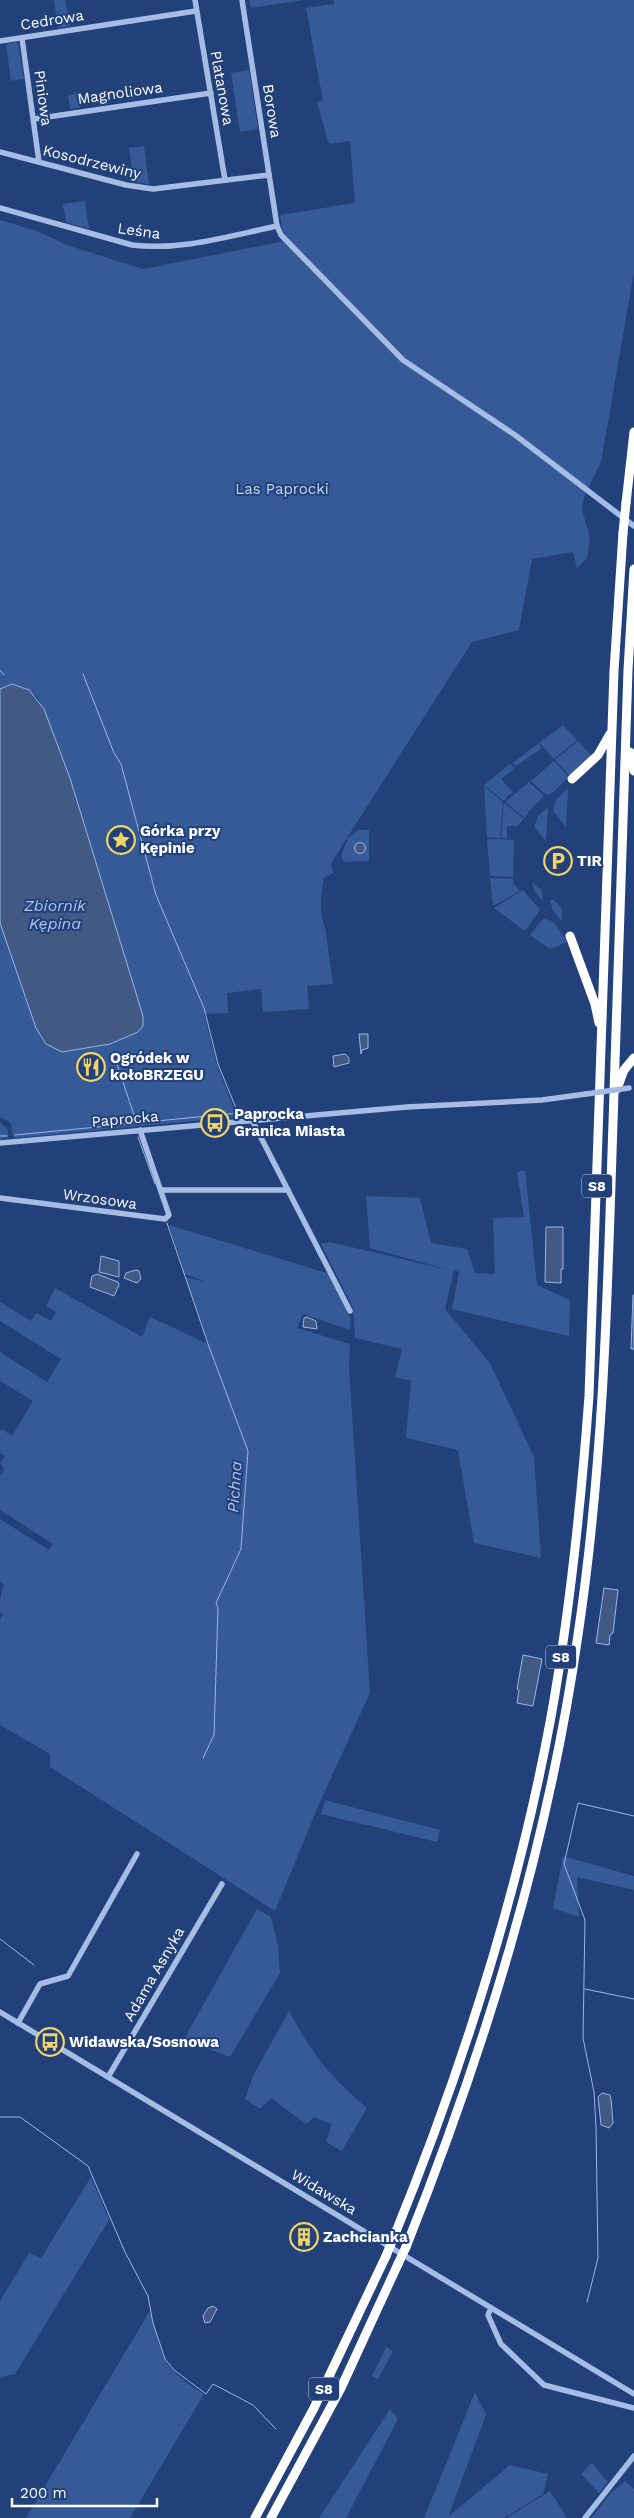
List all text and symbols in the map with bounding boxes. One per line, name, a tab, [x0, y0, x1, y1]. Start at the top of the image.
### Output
street label: Cedrowa	[19, 6, 85, 34]
street label: Platanowa	[207, 49, 238, 127]
street label: Piniowa	[30, 69, 56, 128]
street label: Magnoliowa	[76, 78, 164, 108]
street label: Borowa	[259, 83, 285, 140]
street label: Kosodrzewiny	[41, 141, 143, 183]
street label: Leśna	[116, 219, 162, 243]
park label: Las Paprocki	[235, 480, 329, 498]
place label: Górka przy Kępinie	[140, 822, 221, 857]
place icon: Górka przy Kępinie	[106, 825, 136, 855]
parking icon: TIR	[543, 846, 573, 876]
place label: TIR	[577, 852, 603, 870]
water label: Zbiornik Kępina	[23, 896, 87, 933]
place label: Ogródek w kołoBRZEGU	[110, 1049, 204, 1084]
restaurant icon: Ogródek w kołoBRZEGU	[76, 1052, 106, 1082]
place label: Paprocka Granica Miasta	[234, 1105, 345, 1140]
street label: Paprocka	[91, 1107, 160, 1131]
bus stop icon: Paprocka Granica Miasta	[200, 1108, 230, 1138]
road number: S8	[582, 1174, 612, 1198]
street label: Wrzosowa	[62, 1185, 139, 1213]
water label: Pichna	[223, 1461, 246, 1513]
road number: S8	[546, 1645, 576, 1668]
street label: Adama Asnyka	[120, 1923, 189, 2024]
bus stop icon: Widawska/Sosnowa	[35, 2027, 65, 2057]
place label: Widawska/Sosnowa	[69, 2033, 219, 2051]
street label: Widawska	[288, 2165, 360, 2219]
building icon: Zachcianka	[289, 2222, 319, 2252]
place label: Zachcianka	[323, 2228, 408, 2246]
road number: S8	[309, 2378, 339, 2400]
scale bar	[12, 2476, 158, 2508]
text: 200 m	[20, 2484, 67, 2502]

